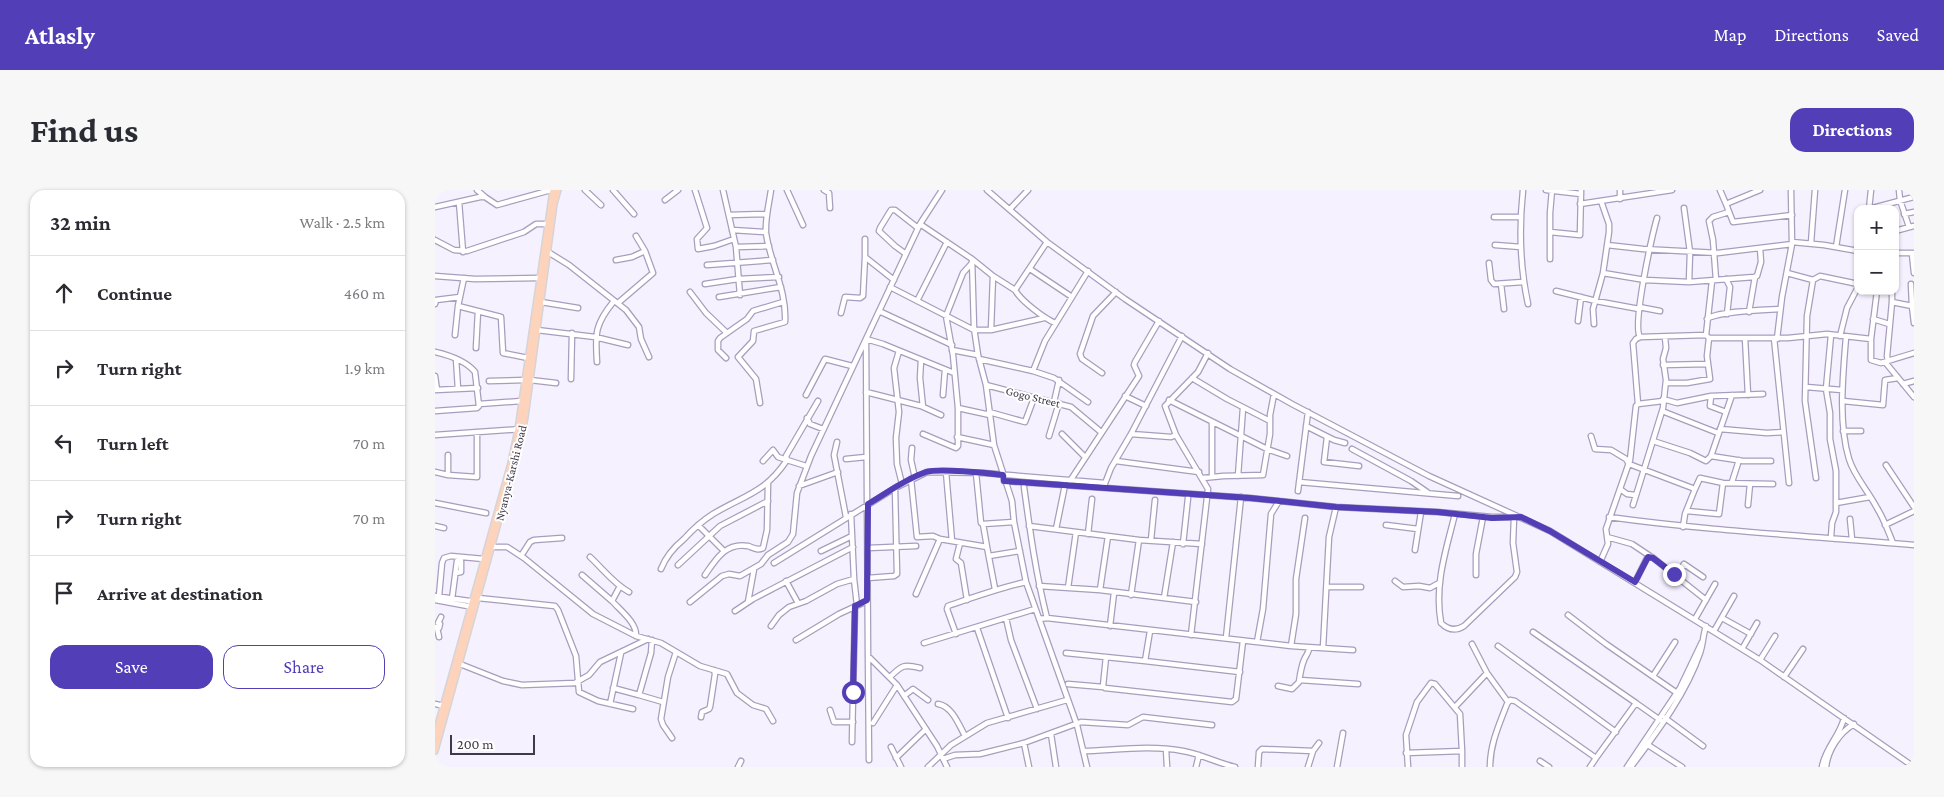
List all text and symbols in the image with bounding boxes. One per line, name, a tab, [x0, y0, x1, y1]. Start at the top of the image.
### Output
text: Atlasly	[25, 22, 95, 49]
text: Map	[1714, 25, 1746, 45]
text: Directions	[1774, 25, 1849, 45]
text: Saved	[1877, 25, 1919, 45]
button: Directions	[1790, 108, 1914, 152]
text: Find us	[30, 111, 138, 150]
map controls	[1854, 205, 1899, 295]
button: +	[1854, 205, 1899, 250]
text: 32 min	[50, 211, 111, 235]
text: Walk · 2.5 km	[300, 214, 385, 231]
button: −	[1854, 250, 1899, 295]
icon: ahead	[50, 279, 78, 307]
text: Continue	[97, 283, 172, 304]
text: 460 m	[344, 285, 385, 302]
icon: right	[50, 354, 78, 382]
text: Turn right	[97, 358, 182, 379]
text: 1.9 km	[344, 360, 385, 377]
street label: Gogo Street	[1004, 383, 1063, 411]
street label: Nyanya-Karshi Road	[492, 423, 530, 522]
icon: left	[50, 429, 78, 457]
text: Turn left	[97, 433, 169, 454]
text: 70 m	[353, 435, 385, 452]
icon: right	[50, 504, 78, 532]
text: Turn right	[97, 508, 182, 529]
text: 70 m	[353, 510, 385, 527]
route end	[1663, 563, 1686, 586]
icon: arrive	[50, 579, 78, 607]
text: Arrive at destination	[97, 583, 263, 604]
button: Save	[50, 645, 213, 689]
button: Share	[223, 645, 385, 689]
route start	[842, 681, 865, 704]
scale bar	[450, 732, 535, 755]
text: 200 m	[457, 736, 493, 752]

